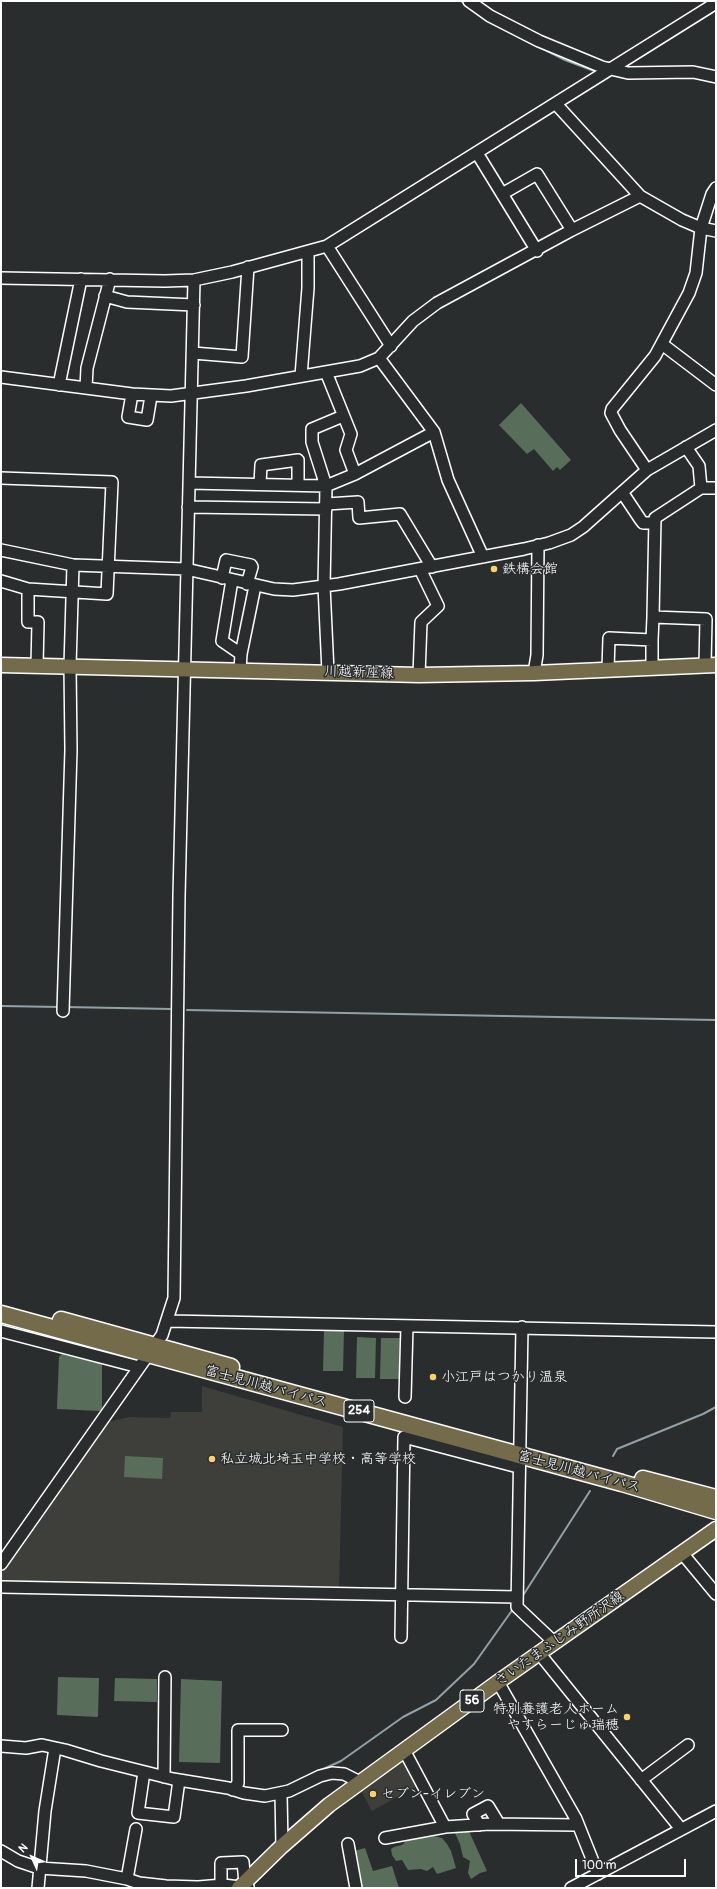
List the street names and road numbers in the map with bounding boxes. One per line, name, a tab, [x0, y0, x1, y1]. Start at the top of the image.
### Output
street label: 川越新座線	[324, 663, 394, 683]
street label: 富士見川越バイパス	[203, 1363, 329, 1411]
road number: 254	[344, 1400, 374, 1422]
street label: 富士見川越バイパス	[516, 1448, 642, 1496]
street label: さいたまふじみ野所沢線	[492, 1588, 628, 1690]
road number: 56	[460, 1690, 484, 1712]

